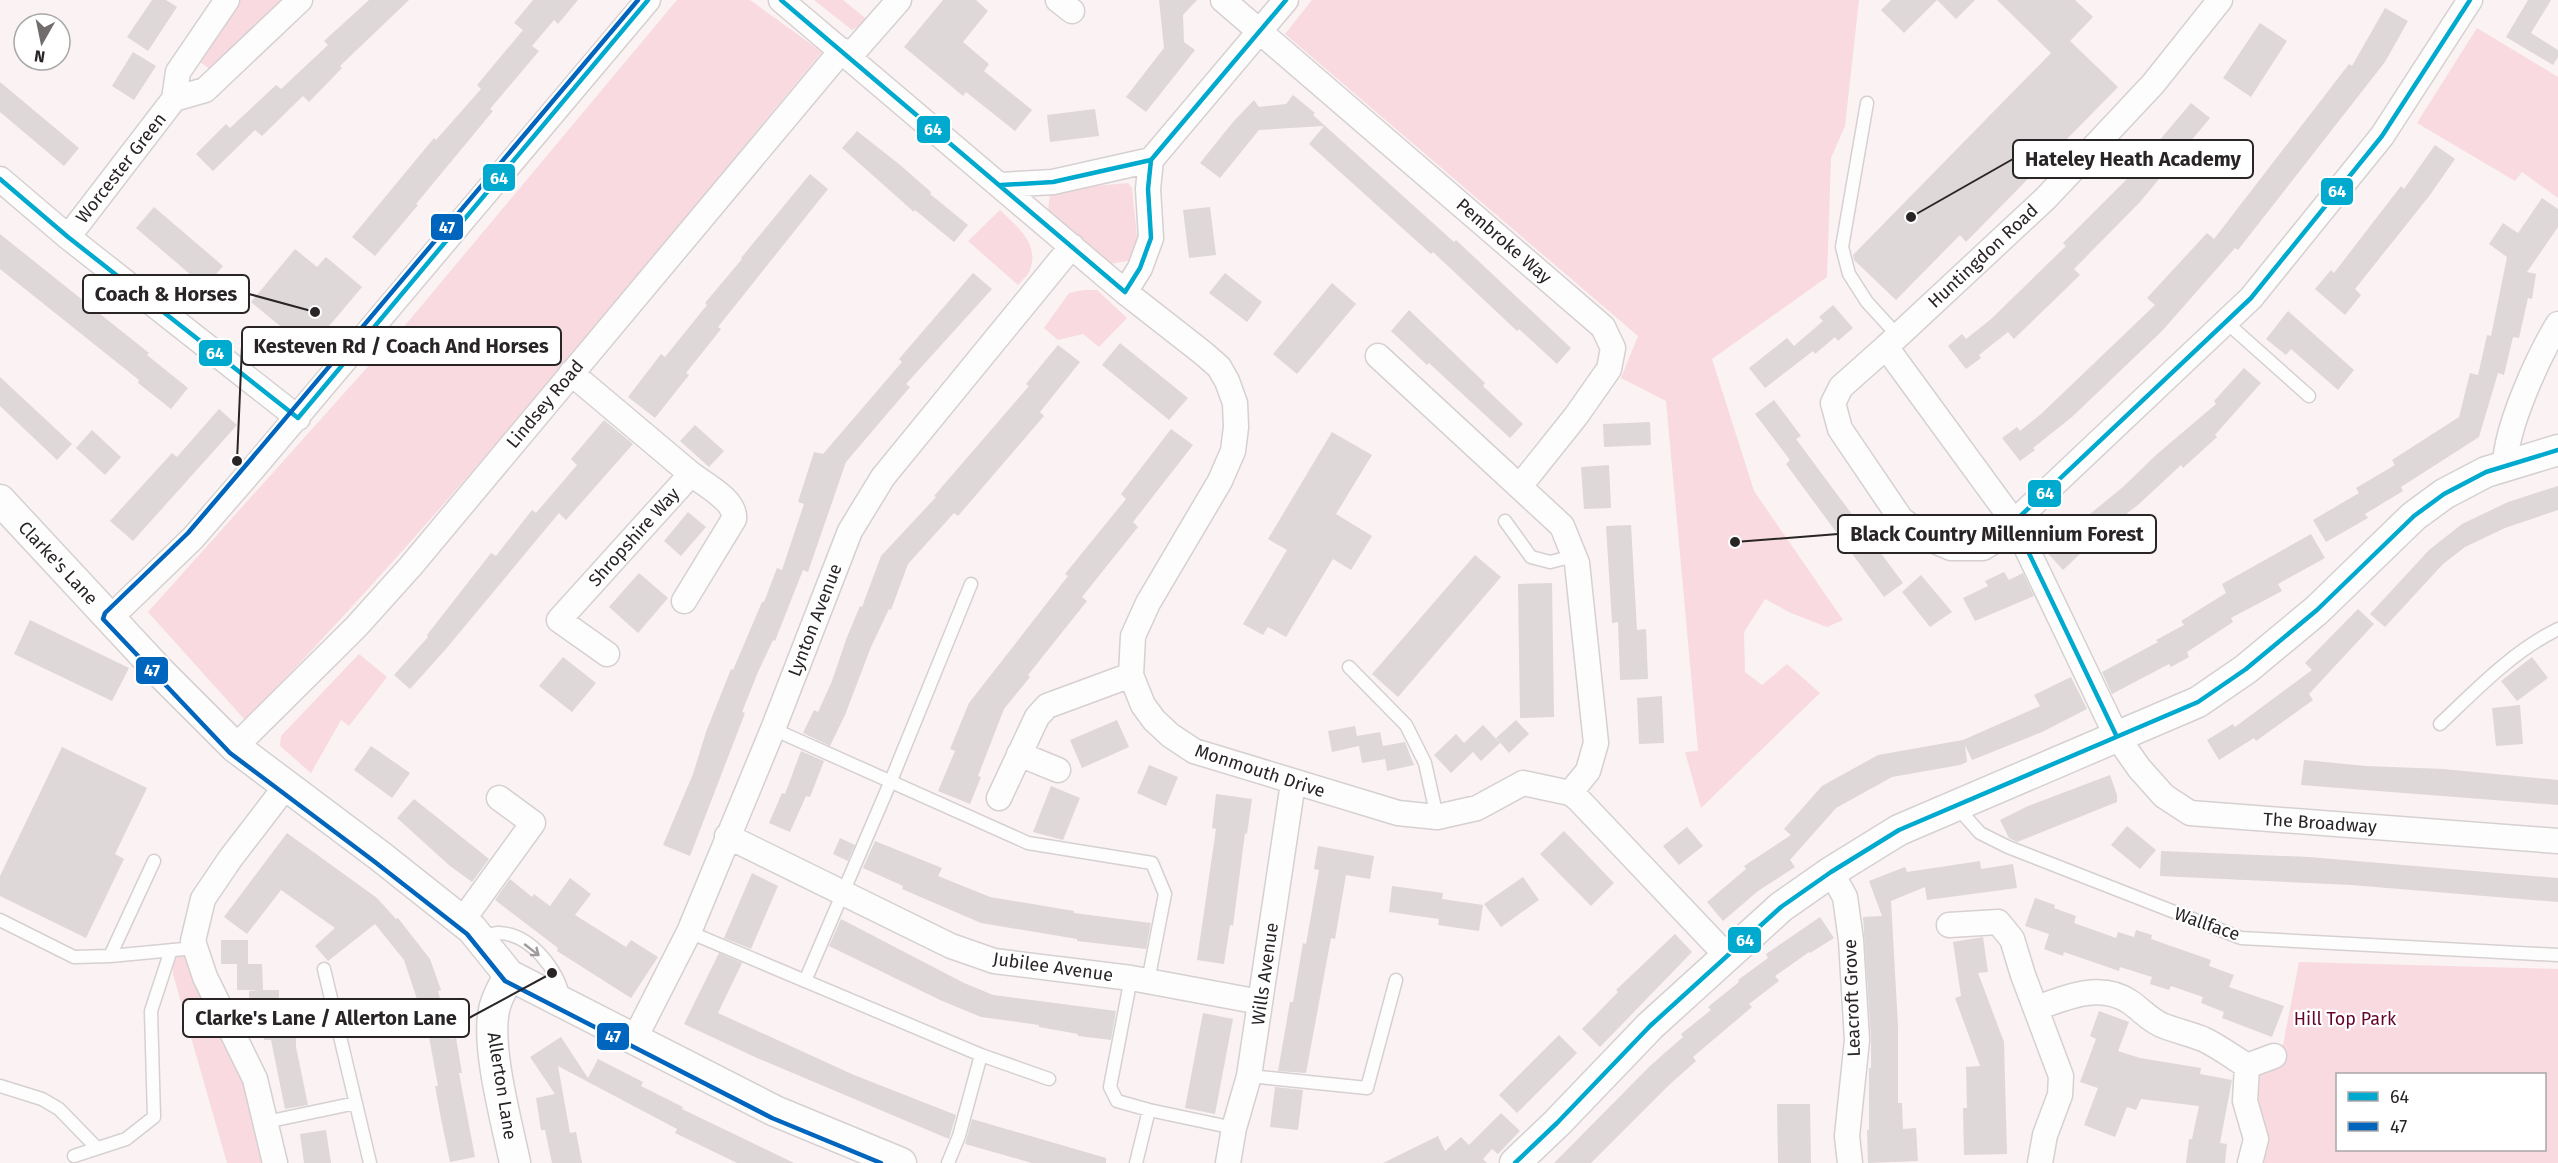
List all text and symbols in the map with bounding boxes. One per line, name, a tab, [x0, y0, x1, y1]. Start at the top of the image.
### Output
north arrow	[12, 12, 72, 72]
text: N	[33, 46, 46, 67]
street label: Worcester Green	[71, 109, 171, 227]
line badge: 64	[916, 115, 951, 144]
text: 64	[924, 120, 942, 139]
callout: Hateley Heath Academy	[2013, 140, 2253, 178]
text: Hateley Heath Academy	[2025, 147, 2242, 171]
line badge: 64	[482, 163, 516, 192]
text: 64	[490, 169, 508, 188]
line badge: 64	[2320, 177, 2354, 206]
text: 64	[2328, 182, 2346, 201]
street label: Pembroke Way	[1452, 194, 1556, 288]
street label: Huntingdon Road	[1923, 199, 2043, 313]
line badge: 47	[430, 213, 464, 241]
text: 47	[439, 218, 456, 237]
callout: Coach & Horses	[83, 275, 249, 313]
text: Coach & Horses	[95, 282, 238, 306]
callout: Kesteven Rd / Coach And Horses	[242, 327, 561, 365]
text: Kesteven Rd / Coach And Horses	[253, 334, 549, 358]
line badge: 64	[198, 339, 233, 367]
text: 64	[206, 344, 224, 363]
street label: Lindsey Road	[502, 355, 588, 453]
line badge: 64	[2027, 479, 2062, 508]
street label: Shropshire Way	[584, 483, 684, 591]
text: 64	[2036, 484, 2054, 503]
callout: Black Country Millennium Forest	[1838, 515, 2156, 553]
street label: Clarke's Lane	[14, 517, 102, 609]
text: Black Country Millennium Forest	[1850, 522, 2144, 546]
street label: Lynton Avenue	[783, 561, 847, 679]
line badge: 47	[135, 656, 169, 685]
text: 47	[144, 661, 161, 680]
street label: Monmouth Drive	[1192, 740, 1328, 802]
street label: The Broadway	[2262, 808, 2378, 838]
street label: Wallface	[2171, 903, 2243, 945]
street label: Wills Avenue	[1247, 921, 1283, 1027]
line badge: 64	[1727, 926, 1762, 954]
text: 64	[1736, 931, 1754, 950]
street label: Leacroft Grove	[1839, 939, 1865, 1057]
one-way arrow	[524, 943, 540, 956]
street label: Jubilee Avenue	[992, 948, 1114, 986]
callout: Clarke's Lane / Allerton Lane	[183, 999, 469, 1037]
text: Clarke's Lane / Allerton Lane	[195, 1006, 457, 1030]
park label: Hill Top Park	[2294, 1008, 2397, 1030]
line badge: 47	[596, 1022, 630, 1051]
text: 47	[605, 1027, 622, 1046]
street label: Allerton Lane	[483, 1031, 521, 1141]
legend	[2336, 1073, 2546, 1151]
text: 64	[2390, 1086, 2410, 1108]
text: 47	[2390, 1116, 2407, 1138]

